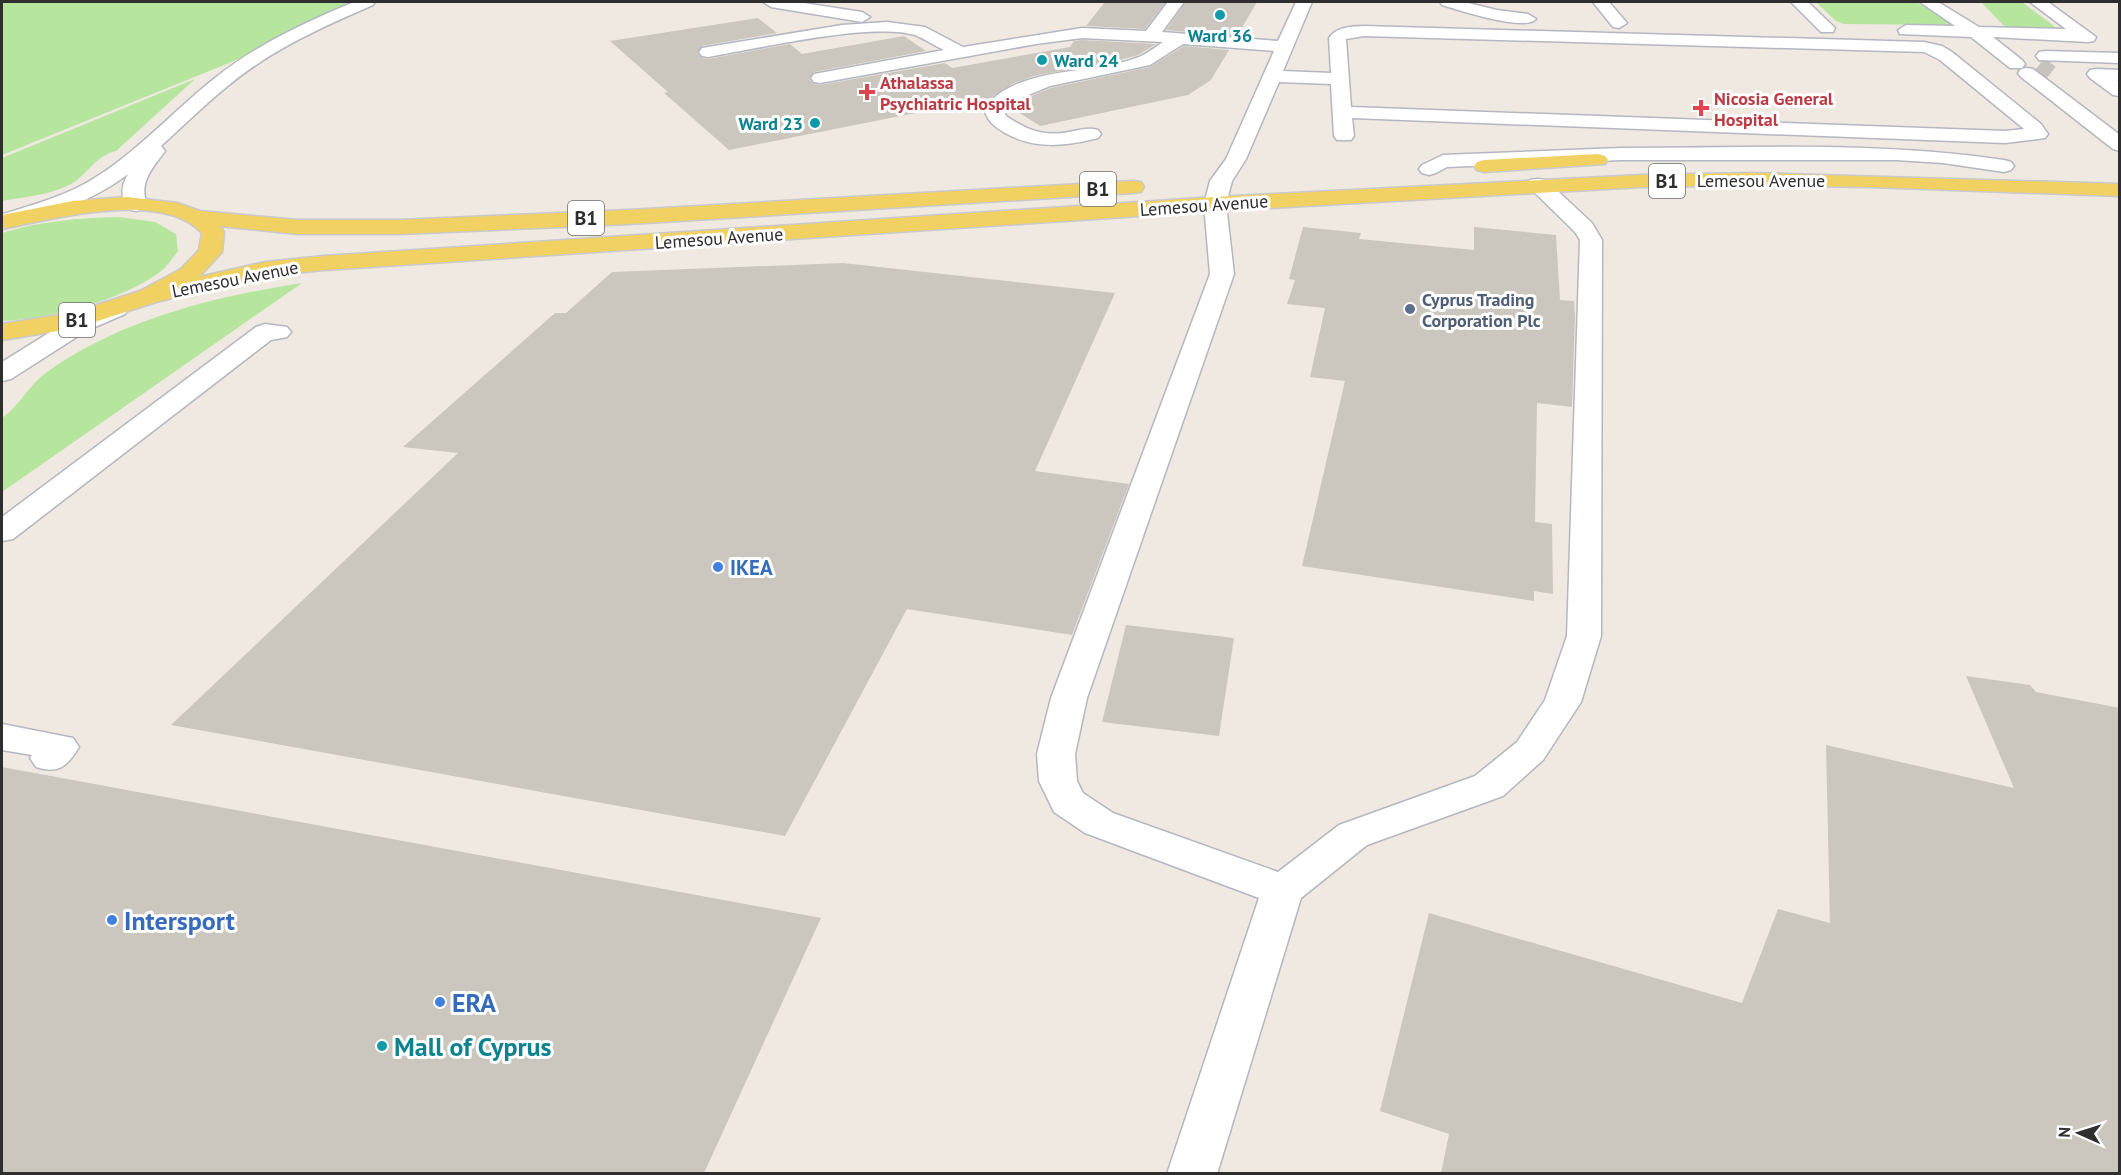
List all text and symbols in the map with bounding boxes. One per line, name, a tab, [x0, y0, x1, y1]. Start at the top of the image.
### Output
marker: Ward 36	[1213, 8, 1227, 22]
place label: Ward 36	[1188, 24, 1252, 47]
place label: Ward 24	[1054, 49, 1119, 72]
marker: Ward 24	[1035, 53, 1049, 67]
place label: Athalassa Psychiatric Hospital	[880, 71, 1031, 115]
marker: Athalassa Psychiatric Hospital	[858, 83, 876, 101]
place label: Nicosia General Hospital	[1714, 87, 1834, 131]
marker: Nicosia General Hospital	[1692, 99, 1710, 117]
place label: Ward 23	[738, 112, 803, 135]
marker: Ward 23	[808, 116, 822, 130]
road number: B1	[1649, 164, 1685, 198]
street label: Lemesou Avenue	[1697, 169, 1825, 192]
road number: B1	[1080, 172, 1116, 206]
street label: Lemesou Avenue	[1139, 189, 1269, 221]
road number: B1	[568, 201, 604, 235]
street label: Lemesou Avenue	[654, 222, 784, 254]
street label: Lemesou Avenue	[170, 255, 300, 303]
place label: Cyprus Trading Corporation Plc	[1422, 288, 1541, 332]
marker: Cyprus Trading Corporation Plc	[1403, 302, 1417, 316]
road number: B1	[59, 303, 95, 337]
place label: IKEA	[730, 554, 773, 581]
marker: IKEA	[711, 560, 725, 574]
place label: Intersport	[124, 904, 235, 937]
marker: Intersport	[105, 913, 119, 927]
place label: ERA	[452, 986, 496, 1019]
marker: ERA	[433, 995, 447, 1009]
place label: Mall of Cyprus	[394, 1030, 552, 1063]
marker: Mall of Cyprus	[375, 1039, 389, 1053]
north arrow	[2049, 1103, 2109, 1163]
text: N	[2054, 1126, 2074, 1138]

